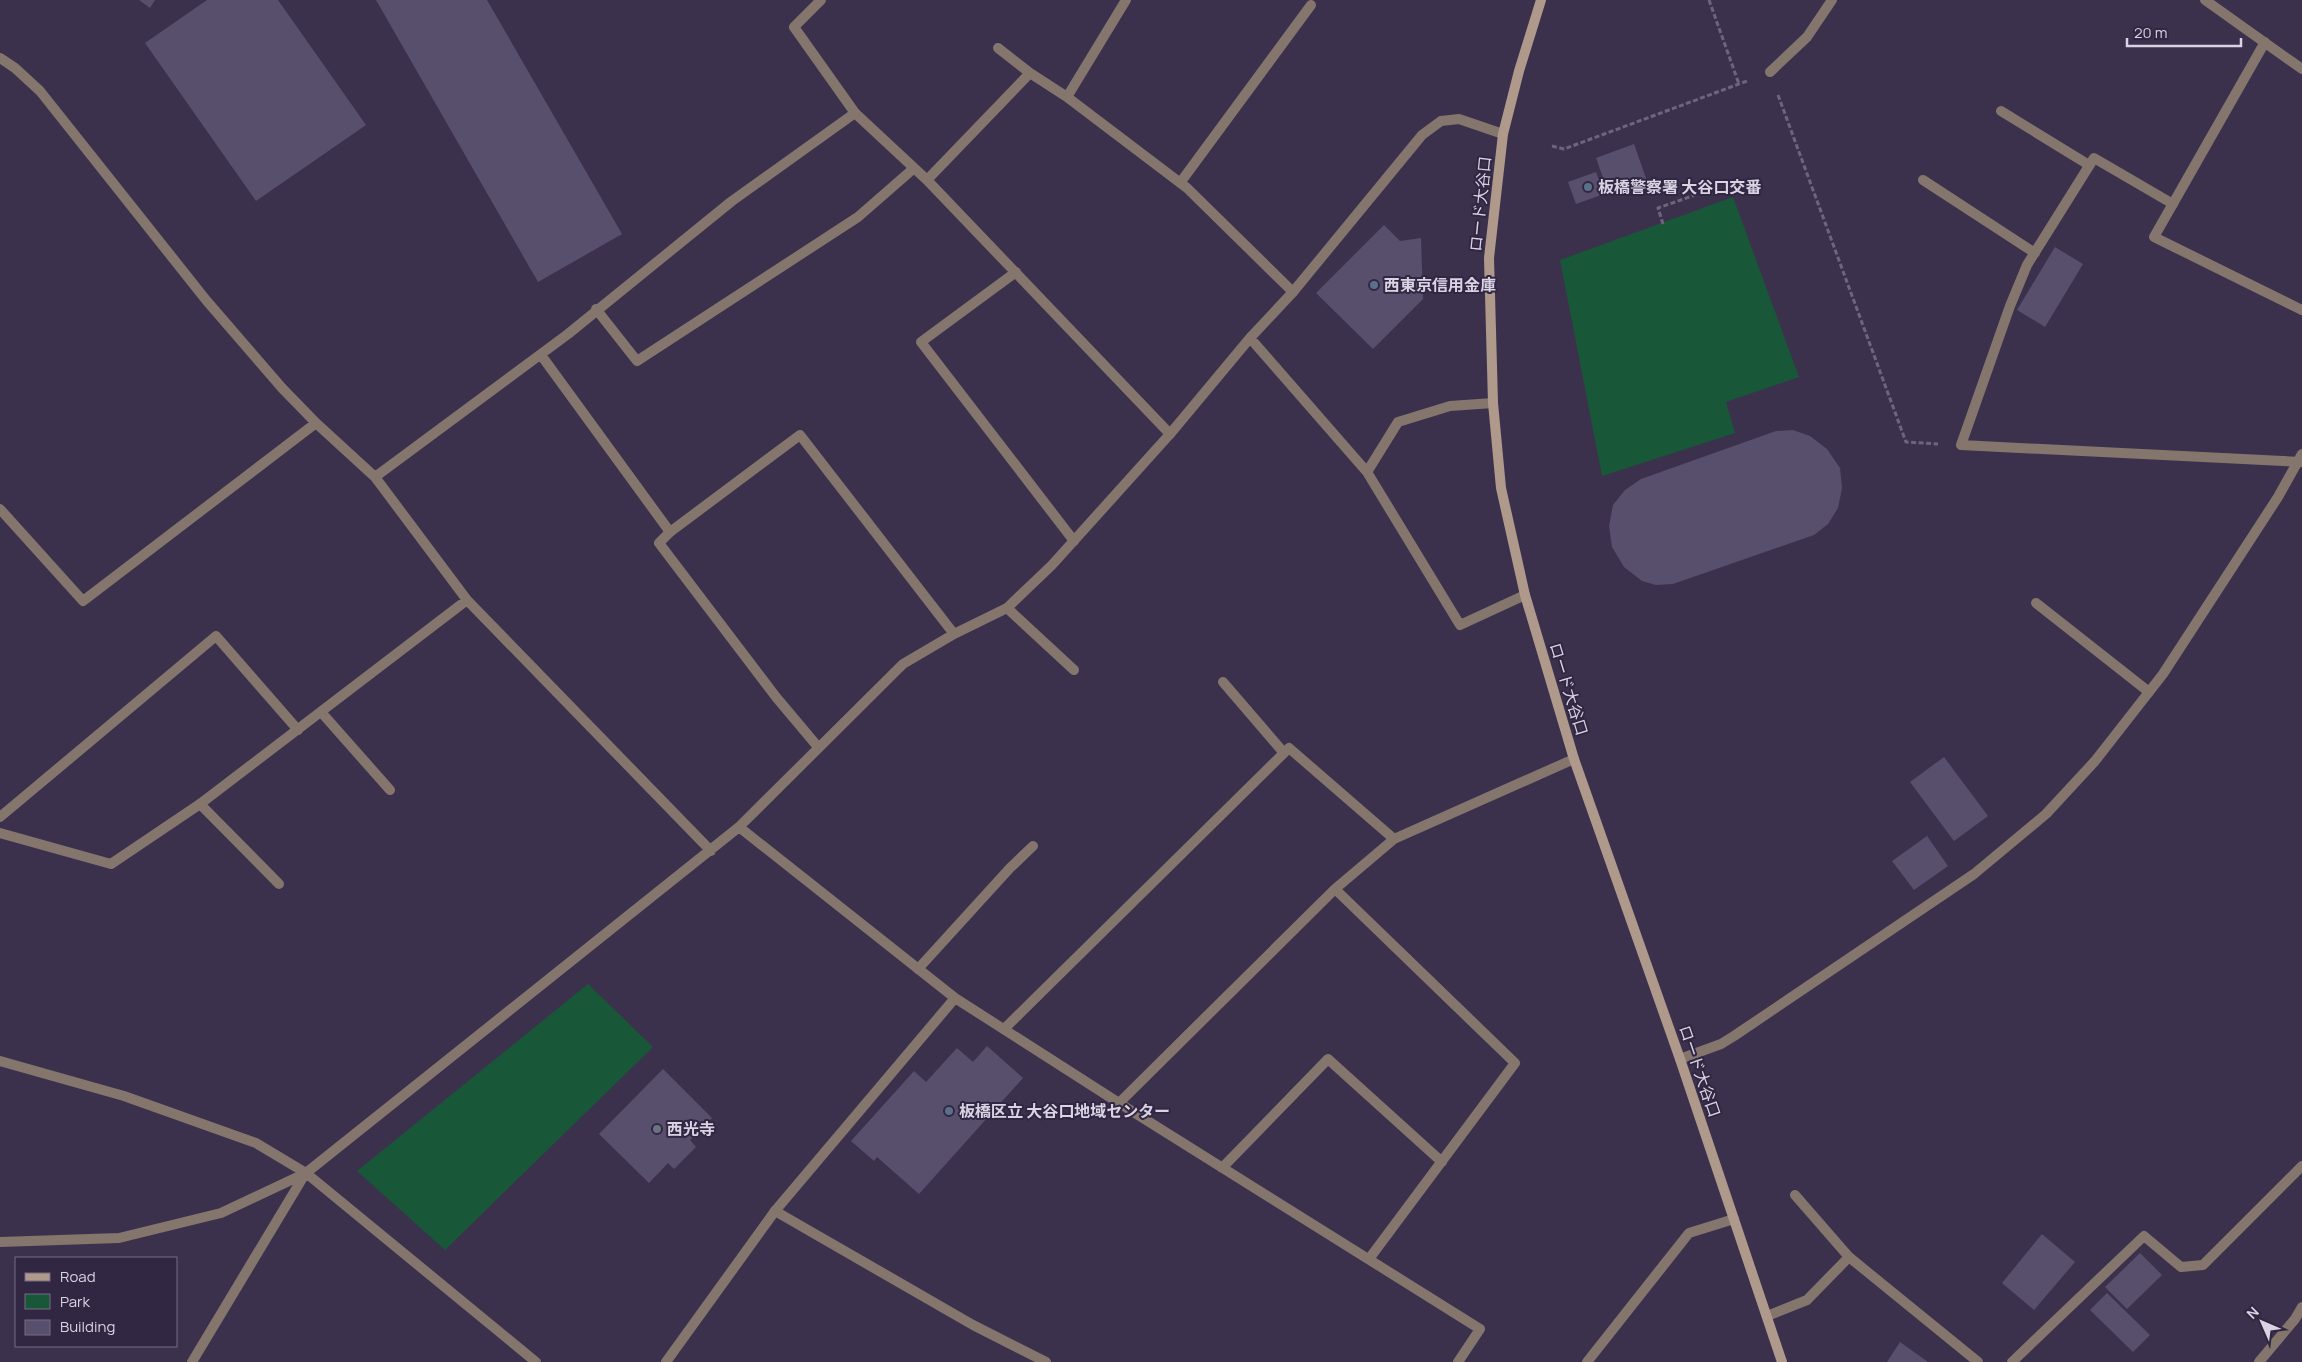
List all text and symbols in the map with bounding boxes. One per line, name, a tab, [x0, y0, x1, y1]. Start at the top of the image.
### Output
scale bar	[2127, 15, 2241, 47]
text: 20 m	[2134, 22, 2167, 43]
street label: ロード大谷口	[1464, 155, 1496, 253]
place label: 板橋警察署 大谷口交番	[1598, 176, 1761, 198]
marker: 板橋警察署 大谷口交番	[1582, 181, 1594, 193]
place label: 西東京信用金庫	[1384, 274, 1496, 296]
marker: 西東京信用金庫	[1368, 279, 1380, 291]
street label: ロード大谷口	[1544, 640, 1594, 738]
street label: ロード大谷口	[1674, 1022, 1726, 1120]
place label: 板橋区立 大谷口地域センター	[959, 1100, 1170, 1122]
marker: 板橋区立 大谷口地域センター	[943, 1105, 955, 1117]
place label: 西光寺	[667, 1118, 715, 1140]
marker: 西光寺	[651, 1123, 663, 1135]
legend	[15, 1257, 178, 1347]
text: Road	[60, 1266, 96, 1287]
text: Park	[60, 1291, 90, 1312]
north arrow	[2237, 1297, 2287, 1347]
text: N	[2242, 1302, 2263, 1323]
text: Building	[60, 1316, 115, 1337]

